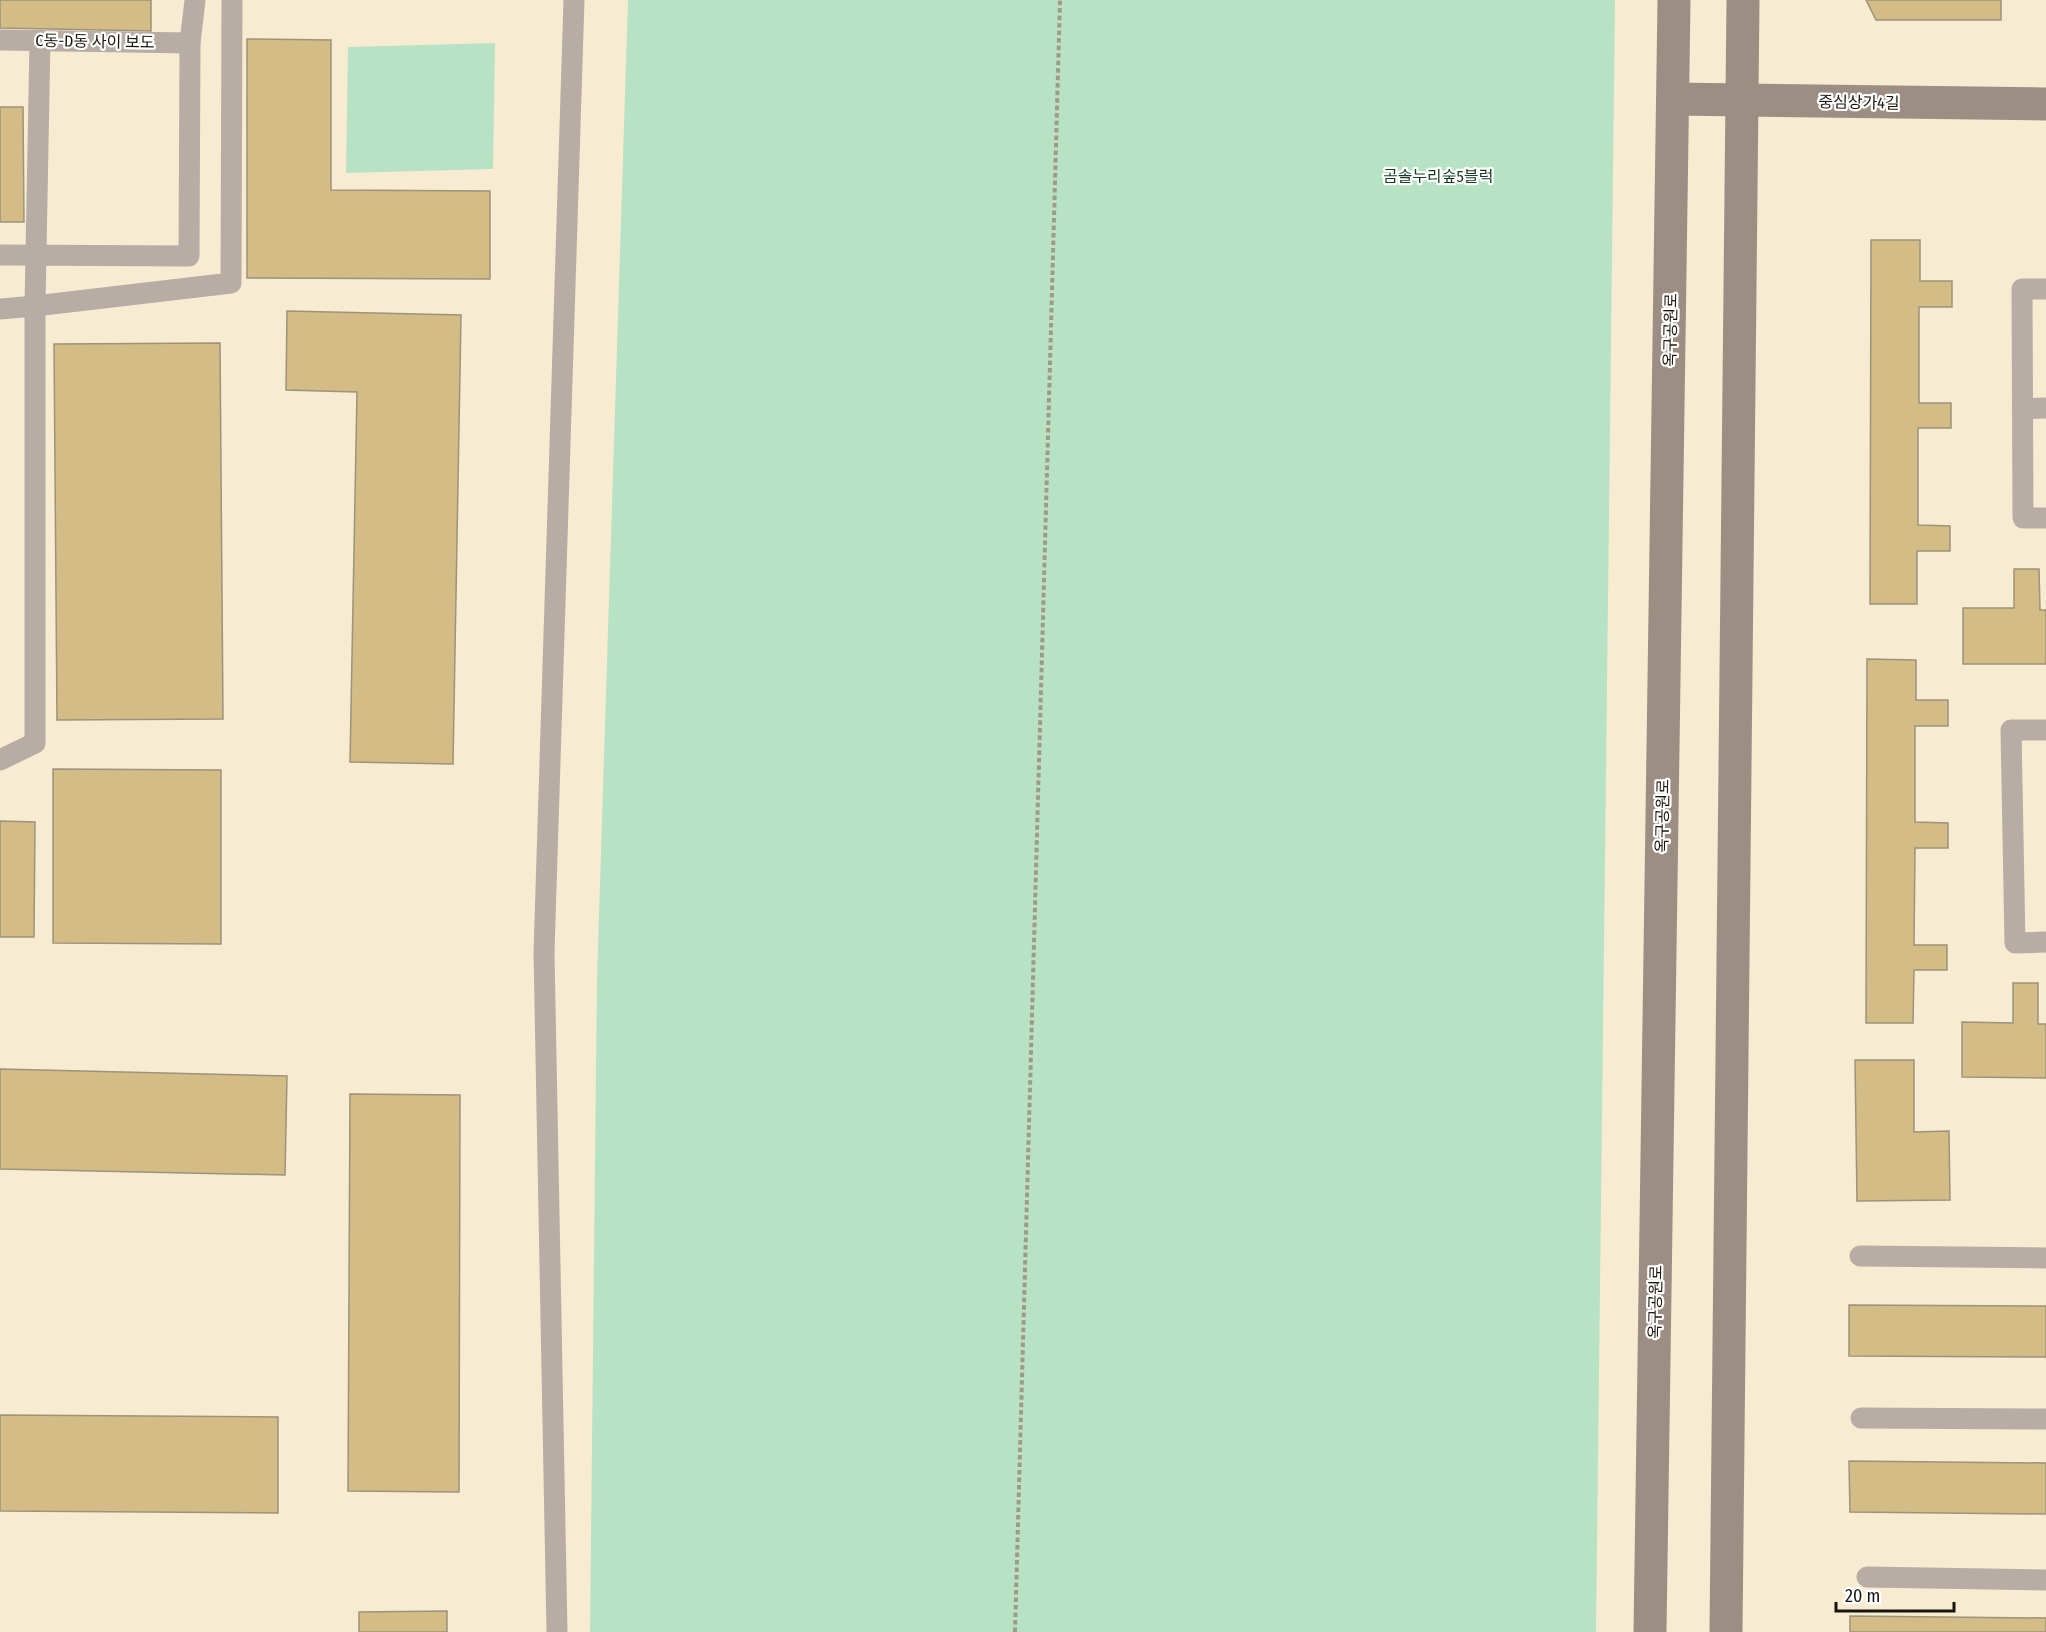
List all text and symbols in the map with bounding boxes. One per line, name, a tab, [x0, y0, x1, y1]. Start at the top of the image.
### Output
street label: C동-D동 사이 보도	[35, 31, 155, 52]
street label: 중심상가4길	[1818, 92, 1900, 113]
park label: 곰솔누리숲5블럭	[1383, 167, 1493, 186]
street label: 옥구공원로	[1660, 293, 1681, 367]
street label: 옥구공원로	[1652, 779, 1673, 853]
street label: 옥구공원로	[1645, 1265, 1666, 1339]
scale bar	[1836, 1575, 1954, 1613]
text: 20 m	[1845, 1585, 1880, 1607]

